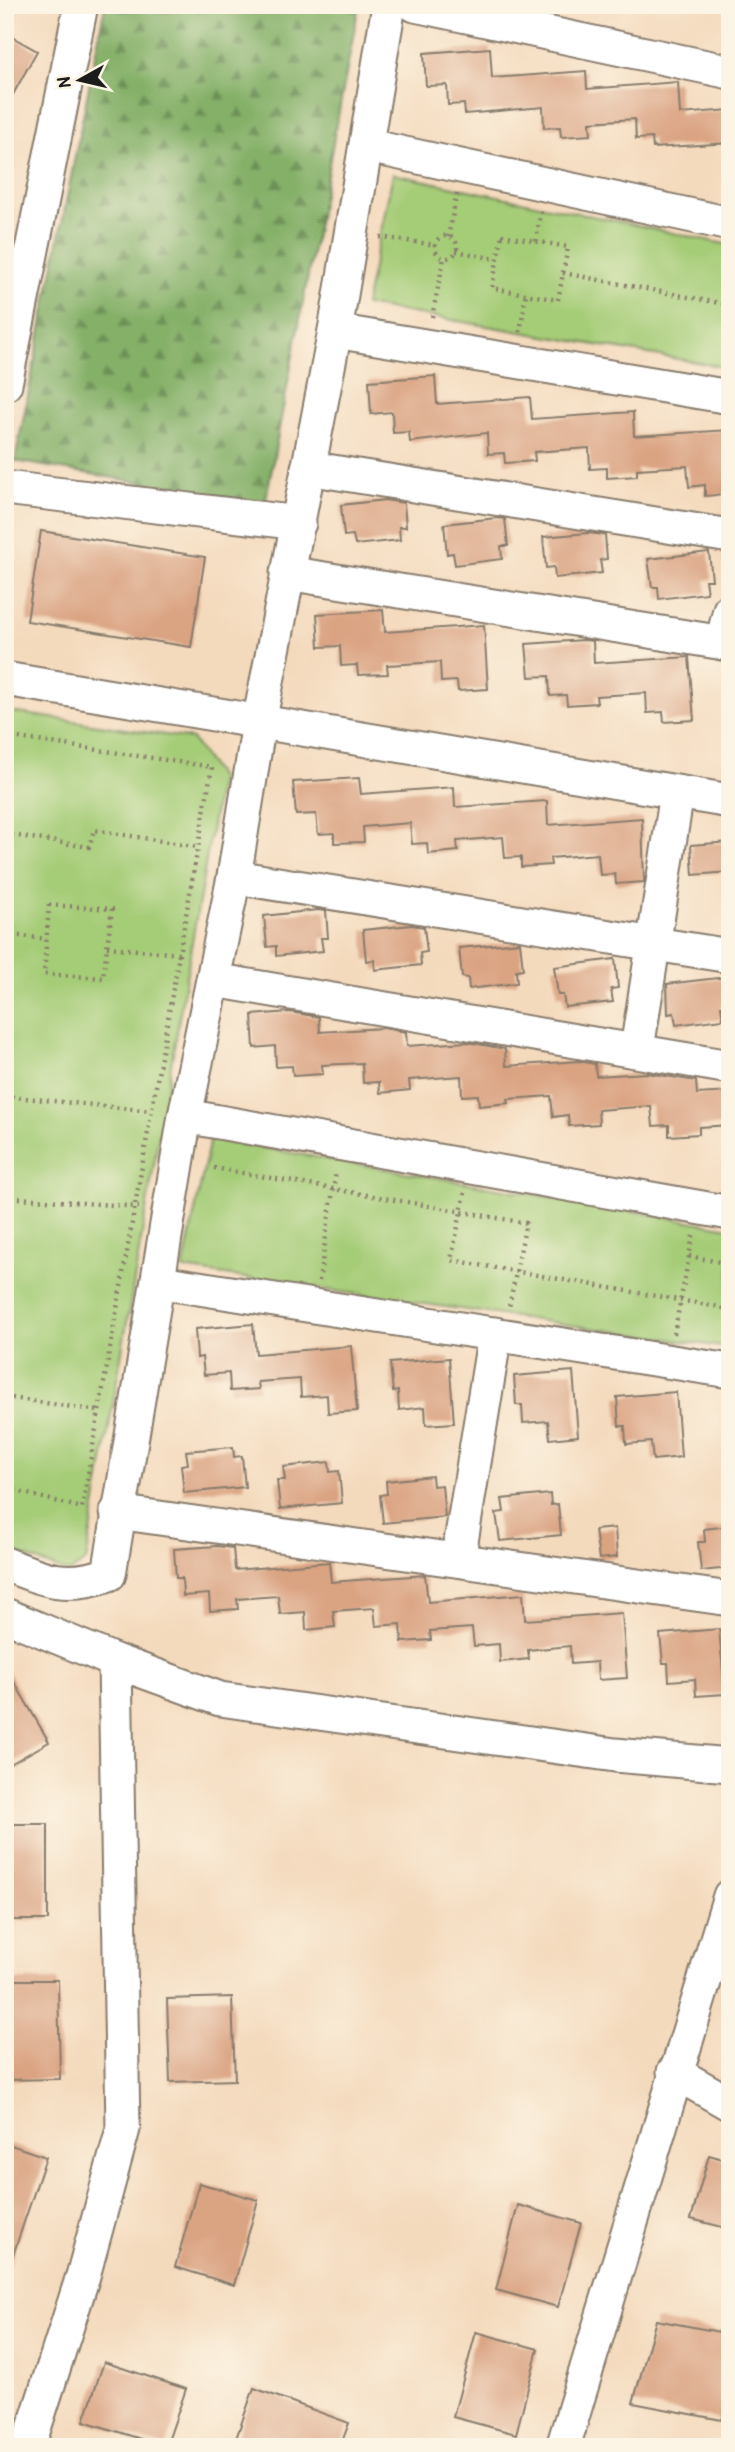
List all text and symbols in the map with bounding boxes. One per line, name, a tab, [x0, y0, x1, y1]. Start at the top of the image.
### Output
north arrow	[46, 46, 116, 116]
text: N	[50, 76, 77, 89]

